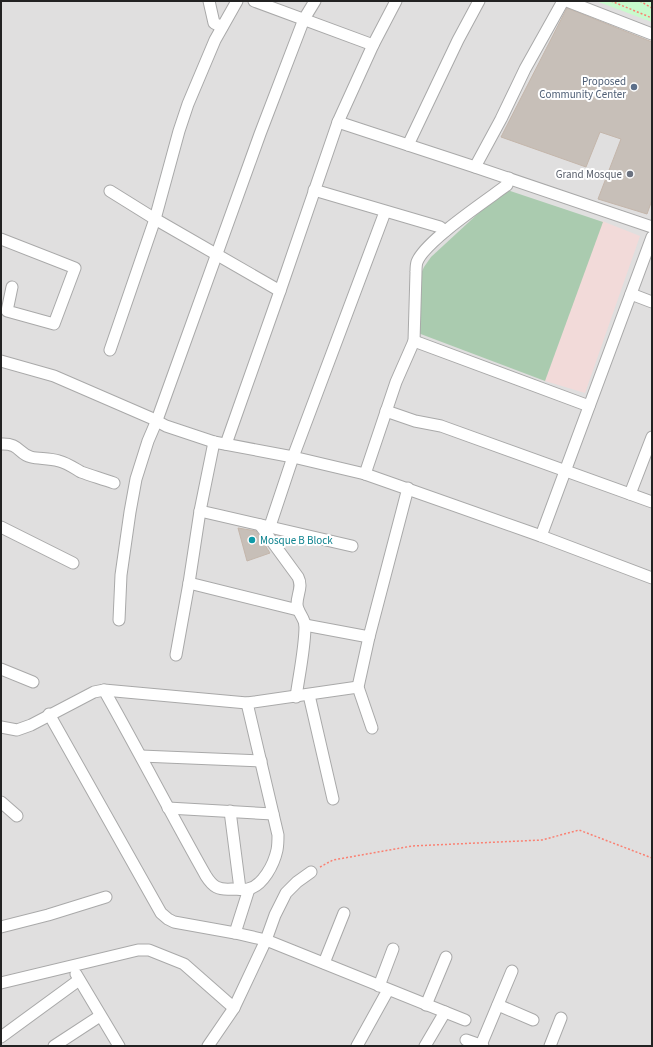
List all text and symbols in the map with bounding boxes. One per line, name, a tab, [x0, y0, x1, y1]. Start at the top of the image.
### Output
place label: Proposed Community Center	[539, 74, 626, 102]
marker: Proposed Community Center	[629, 82, 639, 92]
place label: Grand Mosque	[556, 167, 623, 182]
marker: Grand Mosque	[625, 169, 635, 179]
place label: Mosque B Block	[260, 533, 333, 548]
marker: Mosque B Block	[247, 535, 257, 545]

